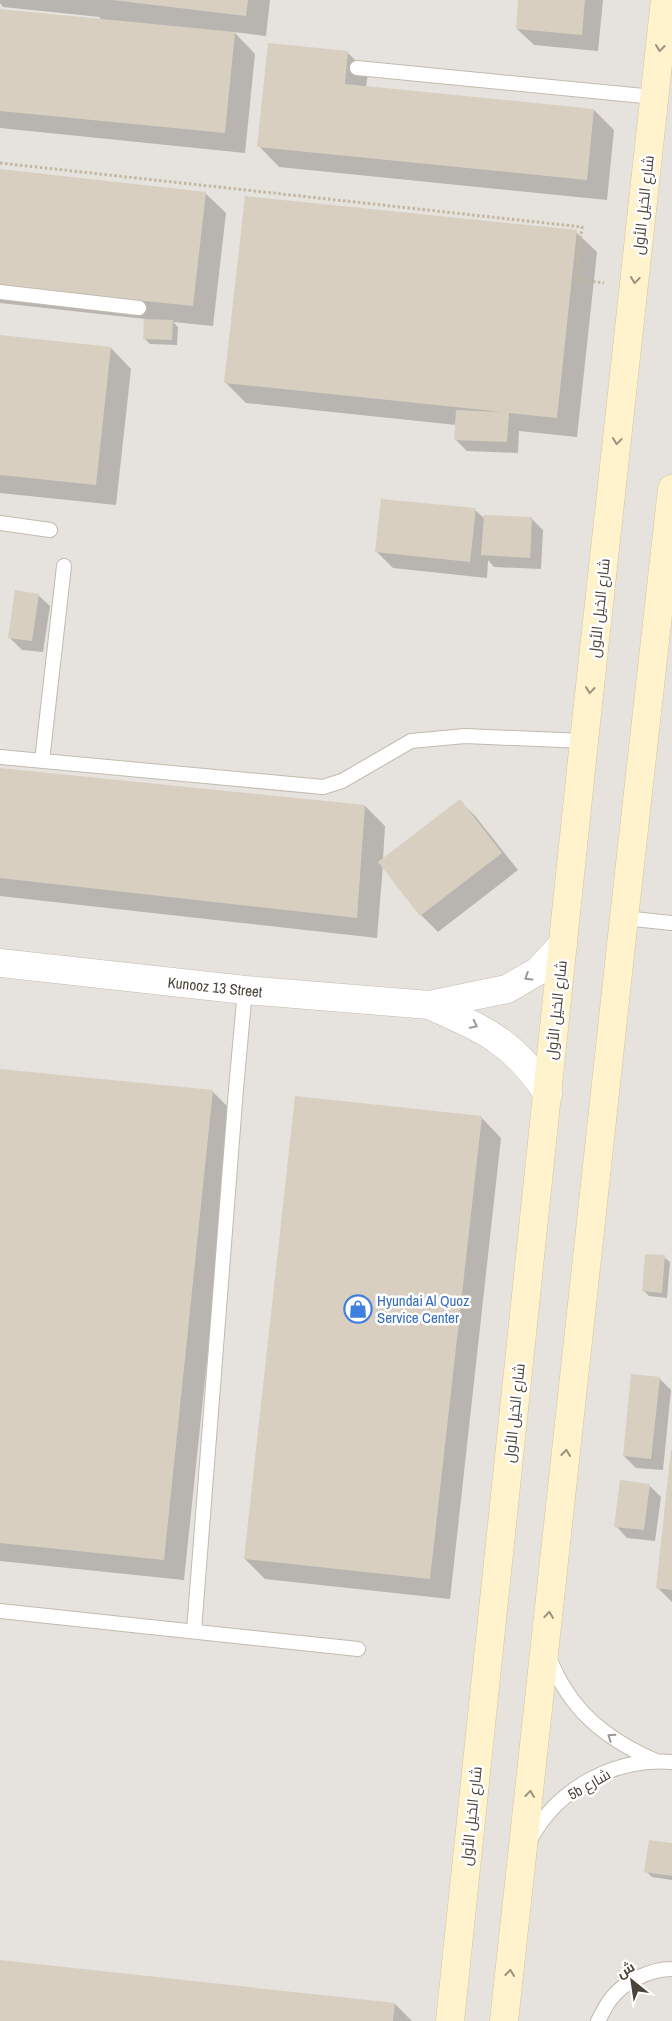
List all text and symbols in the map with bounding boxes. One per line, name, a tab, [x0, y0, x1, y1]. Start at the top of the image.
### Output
one-way arrow	[655, 45, 666, 53]
street label: شارع الخيل الأول	[627, 154, 660, 256]
one-way arrow	[630, 276, 641, 284]
one-way arrow	[612, 437, 623, 445]
street label: شارع الخيل الأول	[583, 557, 616, 659]
one-way arrow	[585, 686, 596, 694]
street label: شارع الخيل الأول	[540, 959, 573, 1061]
one-way arrow	[525, 971, 534, 981]
street label: Kunooz 13 Street	[167, 972, 264, 1002]
one-way arrow	[469, 1019, 478, 1029]
place label: Hyundai Al Quoz Service Center	[377, 1290, 469, 1328]
shop icon: Hyundai Al Quoz Service Center	[343, 1294, 373, 1324]
street label: شارع الخيل الأول	[498, 1362, 531, 1464]
one-way arrow	[560, 1449, 571, 1457]
one-way arrow	[543, 1610, 554, 1618]
one-way arrow	[607, 1734, 617, 1743]
street label: 5b شارع	[564, 1763, 615, 1806]
street label: شارع الخيل الأول	[455, 1765, 488, 1867]
one-way arrow	[524, 1789, 535, 1797]
north arrow	[607, 1956, 657, 2006]
text: ش	[613, 1957, 638, 1982]
one-way arrow	[504, 1968, 515, 1976]

